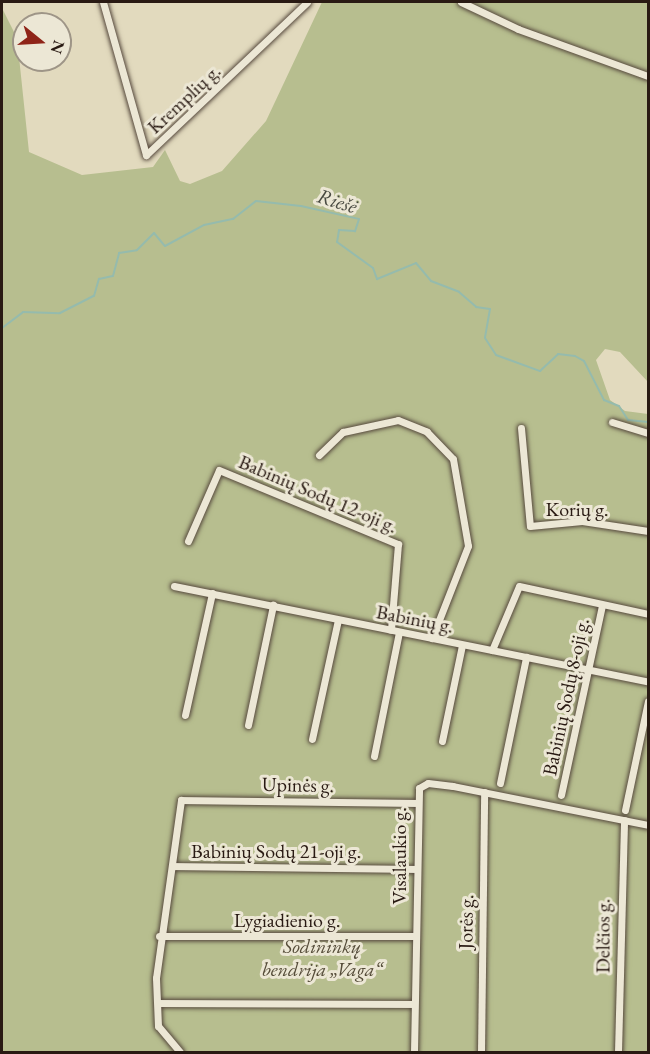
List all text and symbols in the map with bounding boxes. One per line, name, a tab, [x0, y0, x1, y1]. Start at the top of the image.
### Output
north arrow	[12, 12, 72, 72]
text: N	[46, 38, 70, 56]
street label: Kremplių g.	[142, 59, 226, 139]
water label: Riešė	[314, 183, 360, 219]
street label: Babinių Sodų 12-oji g.	[235, 450, 401, 538]
street label: Korių g.	[546, 497, 608, 521]
street label: Babinių g.	[374, 600, 456, 638]
street label: Babinių Sodų 8-oji g.	[538, 616, 594, 778]
street label: Upinės g.	[262, 772, 334, 798]
street label: Visalaukio g.	[387, 807, 411, 905]
street label: Babinių Sodų 21-oji g.	[191, 839, 361, 863]
street label: Jorės g.	[454, 894, 478, 950]
street label: Delčios g.	[591, 899, 615, 973]
street label: Lygiadienio g.	[234, 908, 340, 932]
park label: Sodininkų bendrija „Vaga“	[262, 934, 382, 981]

